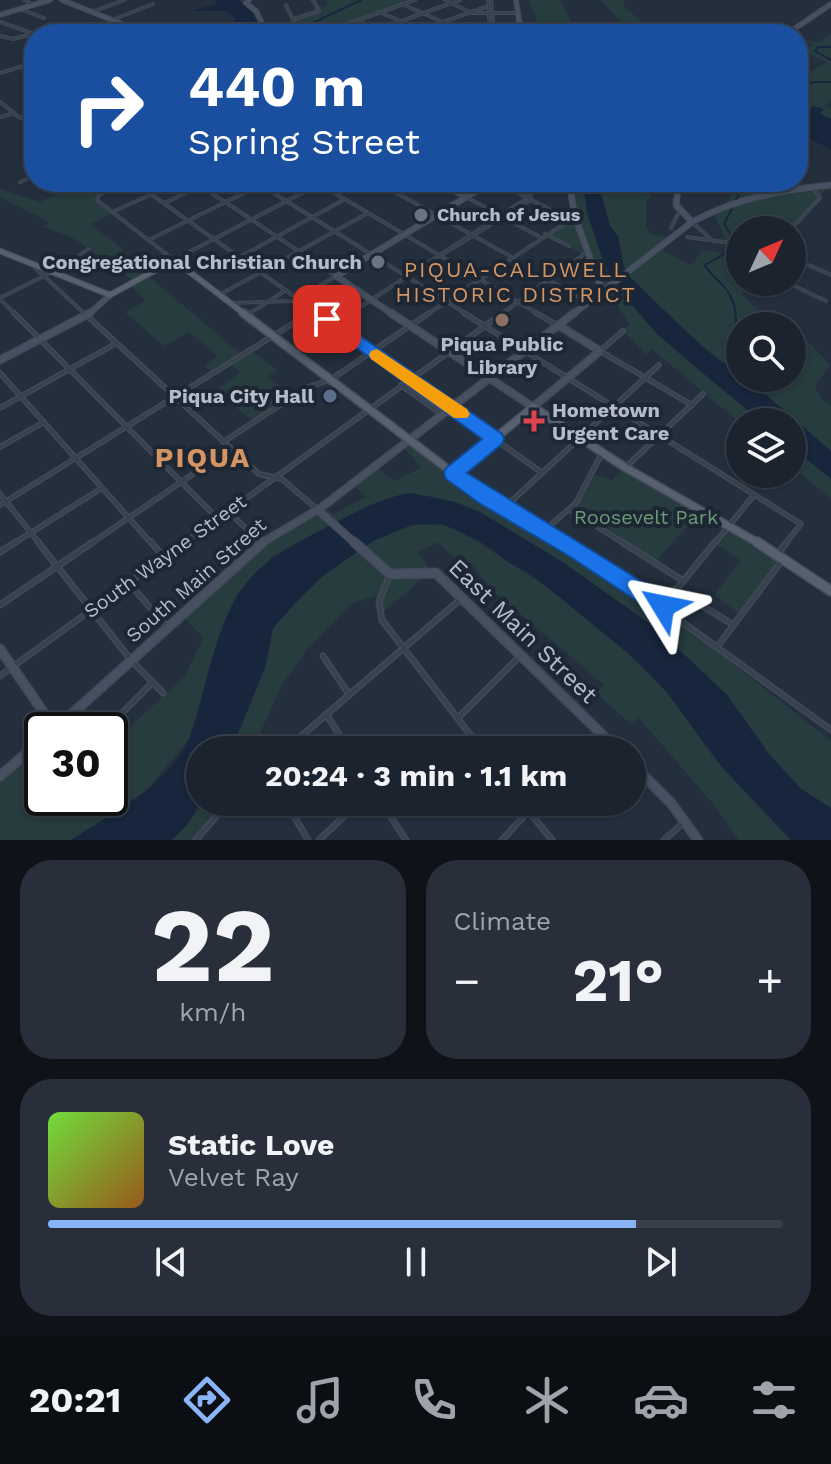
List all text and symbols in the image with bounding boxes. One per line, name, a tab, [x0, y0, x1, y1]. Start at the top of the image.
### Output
text: 440 m	[188, 54, 365, 120]
icon: right	[56, 56, 160, 160]
text: Spring Street	[188, 121, 420, 163]
place label: Church of Jesus	[437, 204, 581, 225]
marker: Church of Jesus	[412, 206, 430, 224]
north arrow	[726, 216, 806, 296]
map controls	[726, 216, 806, 488]
place label: Congregational Christian Church	[42, 250, 362, 274]
marker: Congregational Christian Church	[369, 253, 387, 271]
district label: PIQUA-CALDWELL HISTORIC DISTRICT	[395, 257, 637, 307]
pin	[293, 285, 361, 353]
icon: arrive	[305, 297, 349, 341]
marker: Piqua Public Library	[493, 311, 511, 329]
button: search	[726, 312, 806, 392]
place label: Piqua Public Library	[440, 332, 564, 379]
place label: Piqua City Hall	[169, 384, 314, 408]
marker: Piqua City Hall	[321, 387, 339, 405]
place label: Hometown Urgent Care	[552, 398, 669, 445]
button: layers	[726, 408, 806, 488]
marker: Hometown Urgent Care	[523, 410, 545, 432]
district label: PIQUA	[155, 441, 251, 474]
street label: South Wayne Street	[79, 489, 251, 623]
park label: Roosevelt Park	[574, 505, 718, 529]
street label: South Main Street	[121, 512, 271, 647]
street label: East Main Street	[443, 553, 603, 709]
position arrow	[621, 564, 705, 648]
speed limit sign: 30	[24, 712, 128, 816]
text: 20:24 · 3 min · 1.1 km	[265, 758, 567, 793]
text: 22	[151, 884, 275, 1006]
text: Climate	[454, 906, 551, 936]
text: 21°	[573, 945, 664, 1016]
text: −	[454, 955, 480, 1007]
text: +	[756, 955, 783, 1007]
text: km/h	[179, 997, 246, 1027]
text: Static Love	[168, 1127, 334, 1162]
text: Velvet Ray	[168, 1162, 299, 1192]
icon: previous	[149, 1240, 193, 1284]
icon: pause	[394, 1240, 438, 1284]
icon: next	[639, 1240, 683, 1284]
icon: directions	[179, 1372, 235, 1428]
icon: music	[292, 1372, 348, 1428]
icon: phone	[406, 1372, 462, 1428]
icon: climate	[519, 1372, 575, 1428]
icon: car	[633, 1372, 689, 1428]
icon: filters	[746, 1372, 802, 1428]
text: 20:21	[29, 1379, 121, 1421]

